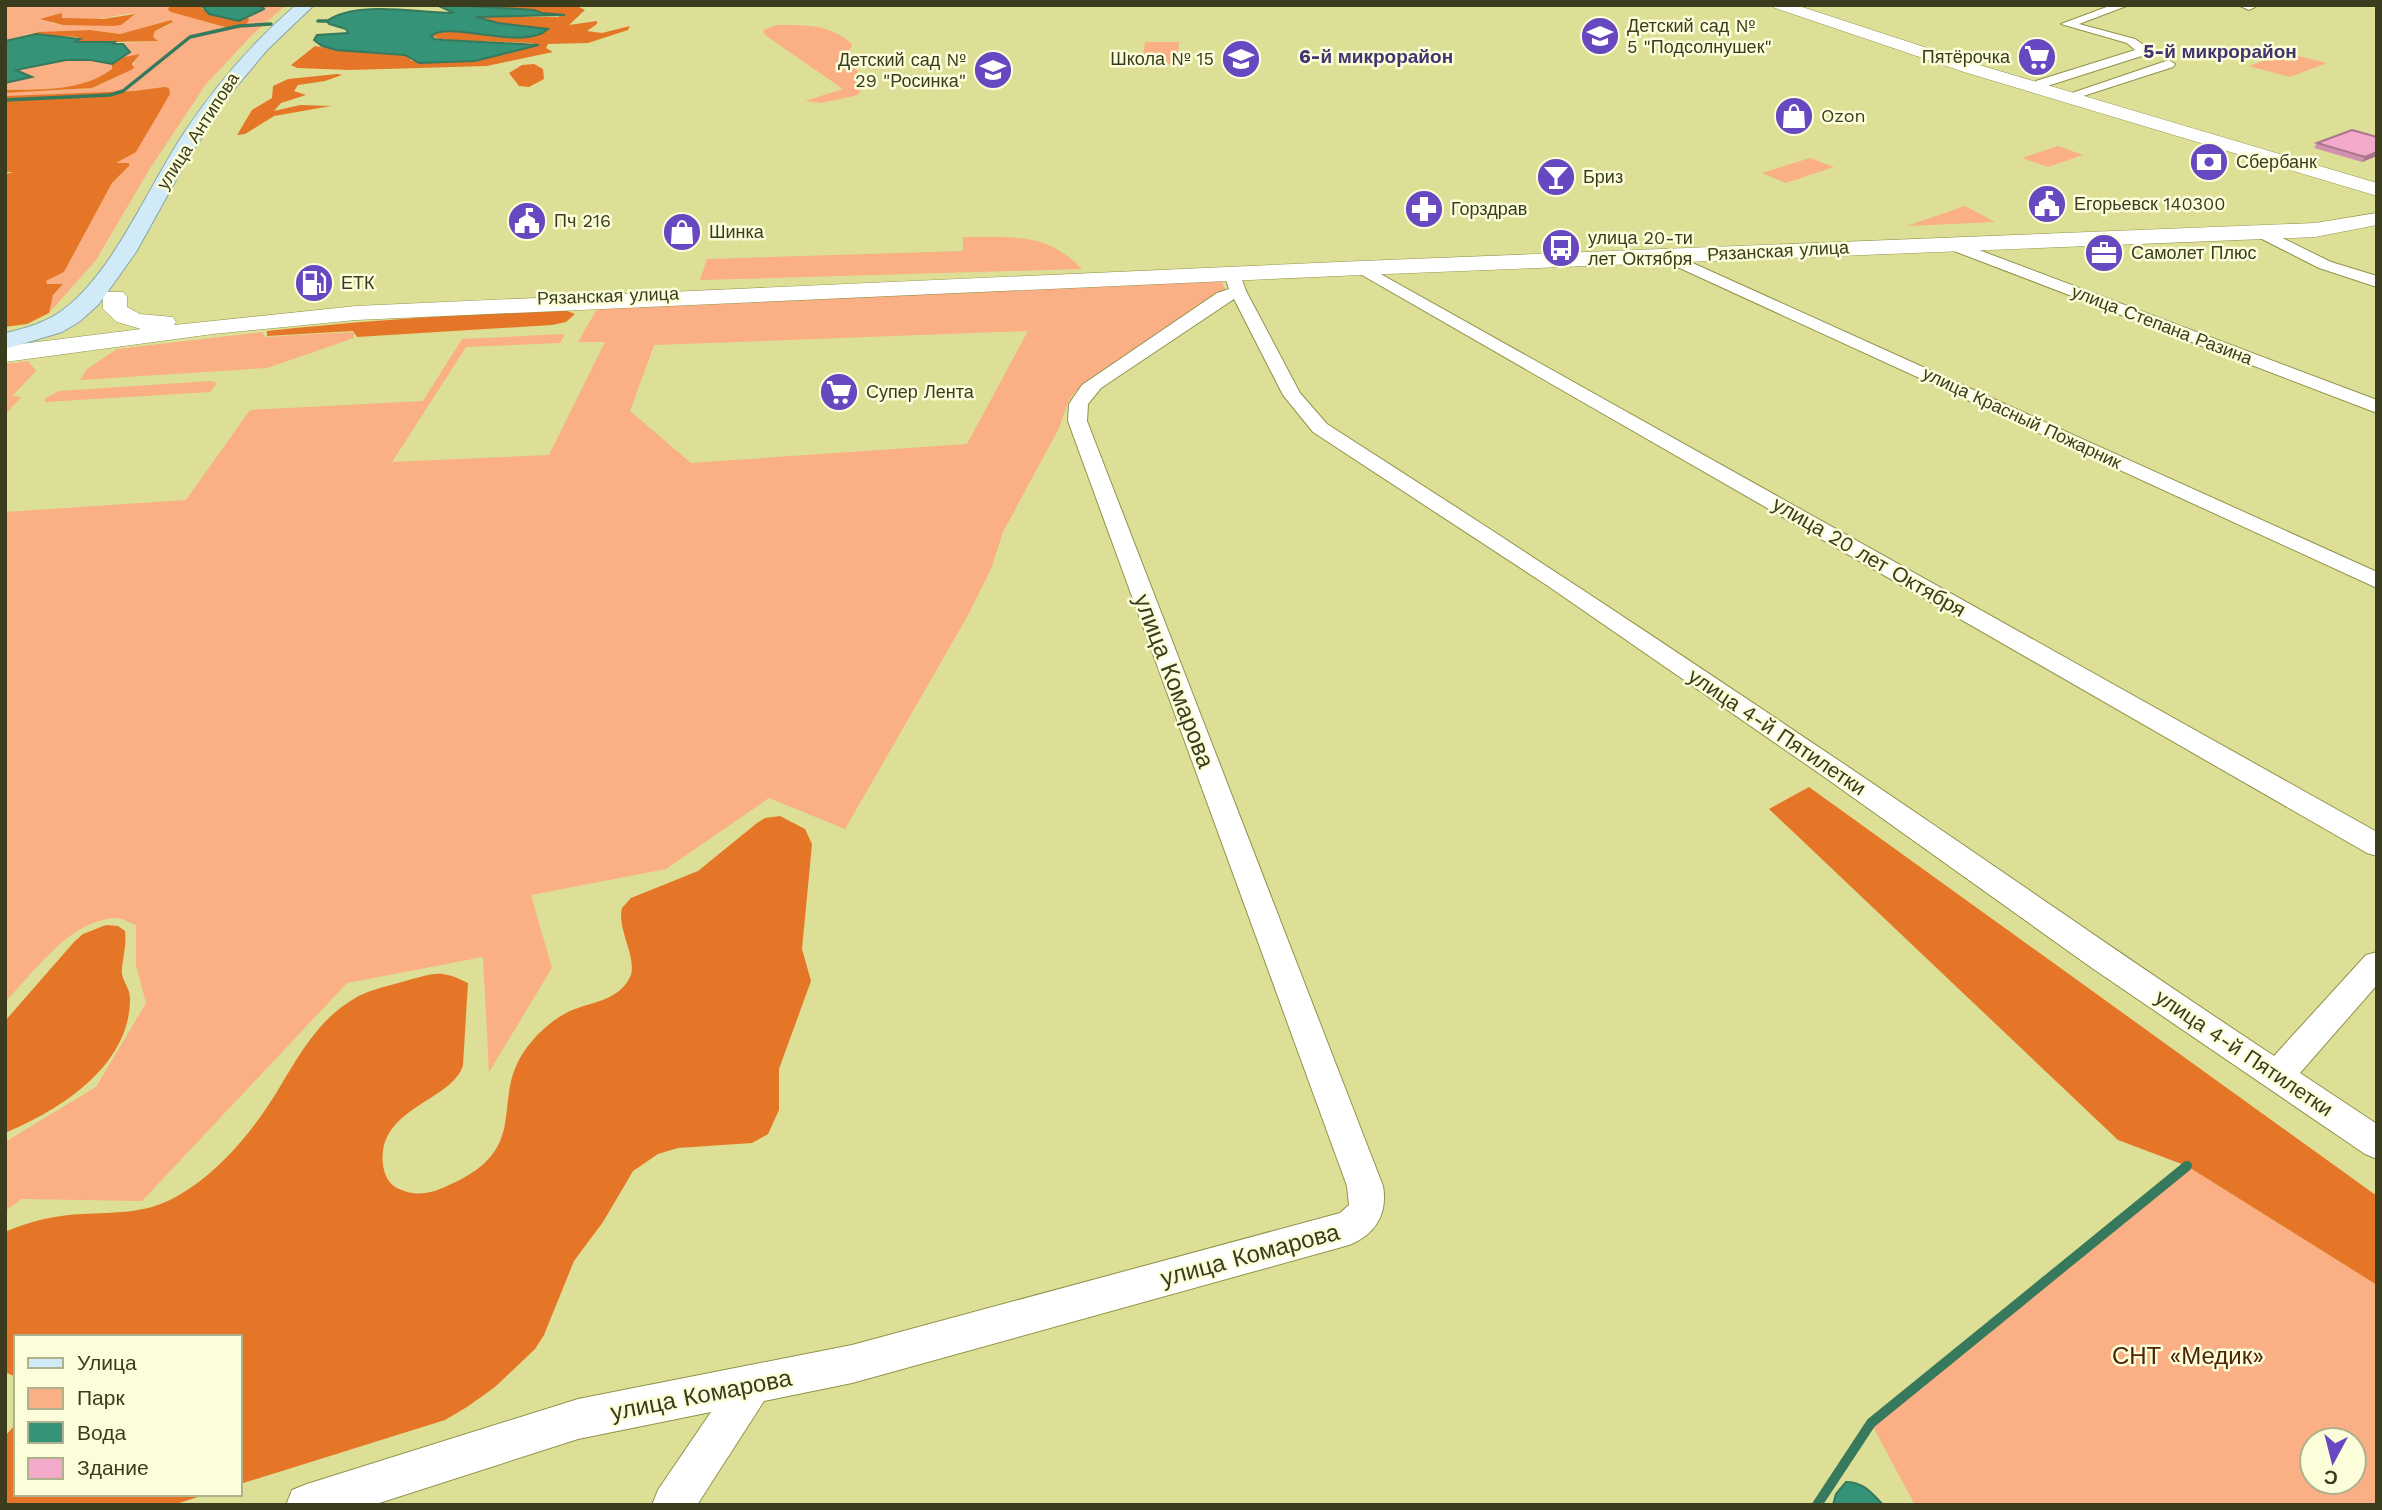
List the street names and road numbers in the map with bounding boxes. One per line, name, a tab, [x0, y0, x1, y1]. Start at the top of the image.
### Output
street label: улица Антипова	[152, 68, 244, 193]
street label: Рязанская улица	[1707, 236, 1850, 265]
street label: улица Степана Разина	[2069, 280, 2256, 369]
street label: Рязанская улица	[537, 282, 680, 308]
street label: улица Красный Пожарник	[1919, 362, 2125, 473]
street label: улица 20 лет Октября	[1768, 491, 1970, 622]
street label: улица Комарова	[1128, 590, 1220, 772]
street label: улица 4-й Пятилетки	[1684, 663, 1871, 800]
street label: улица 4-й Пятилетки	[2151, 984, 2338, 1121]
street label: улица Комарова	[1158, 1218, 1343, 1292]
street label: улица Комарова	[608, 1364, 795, 1426]

